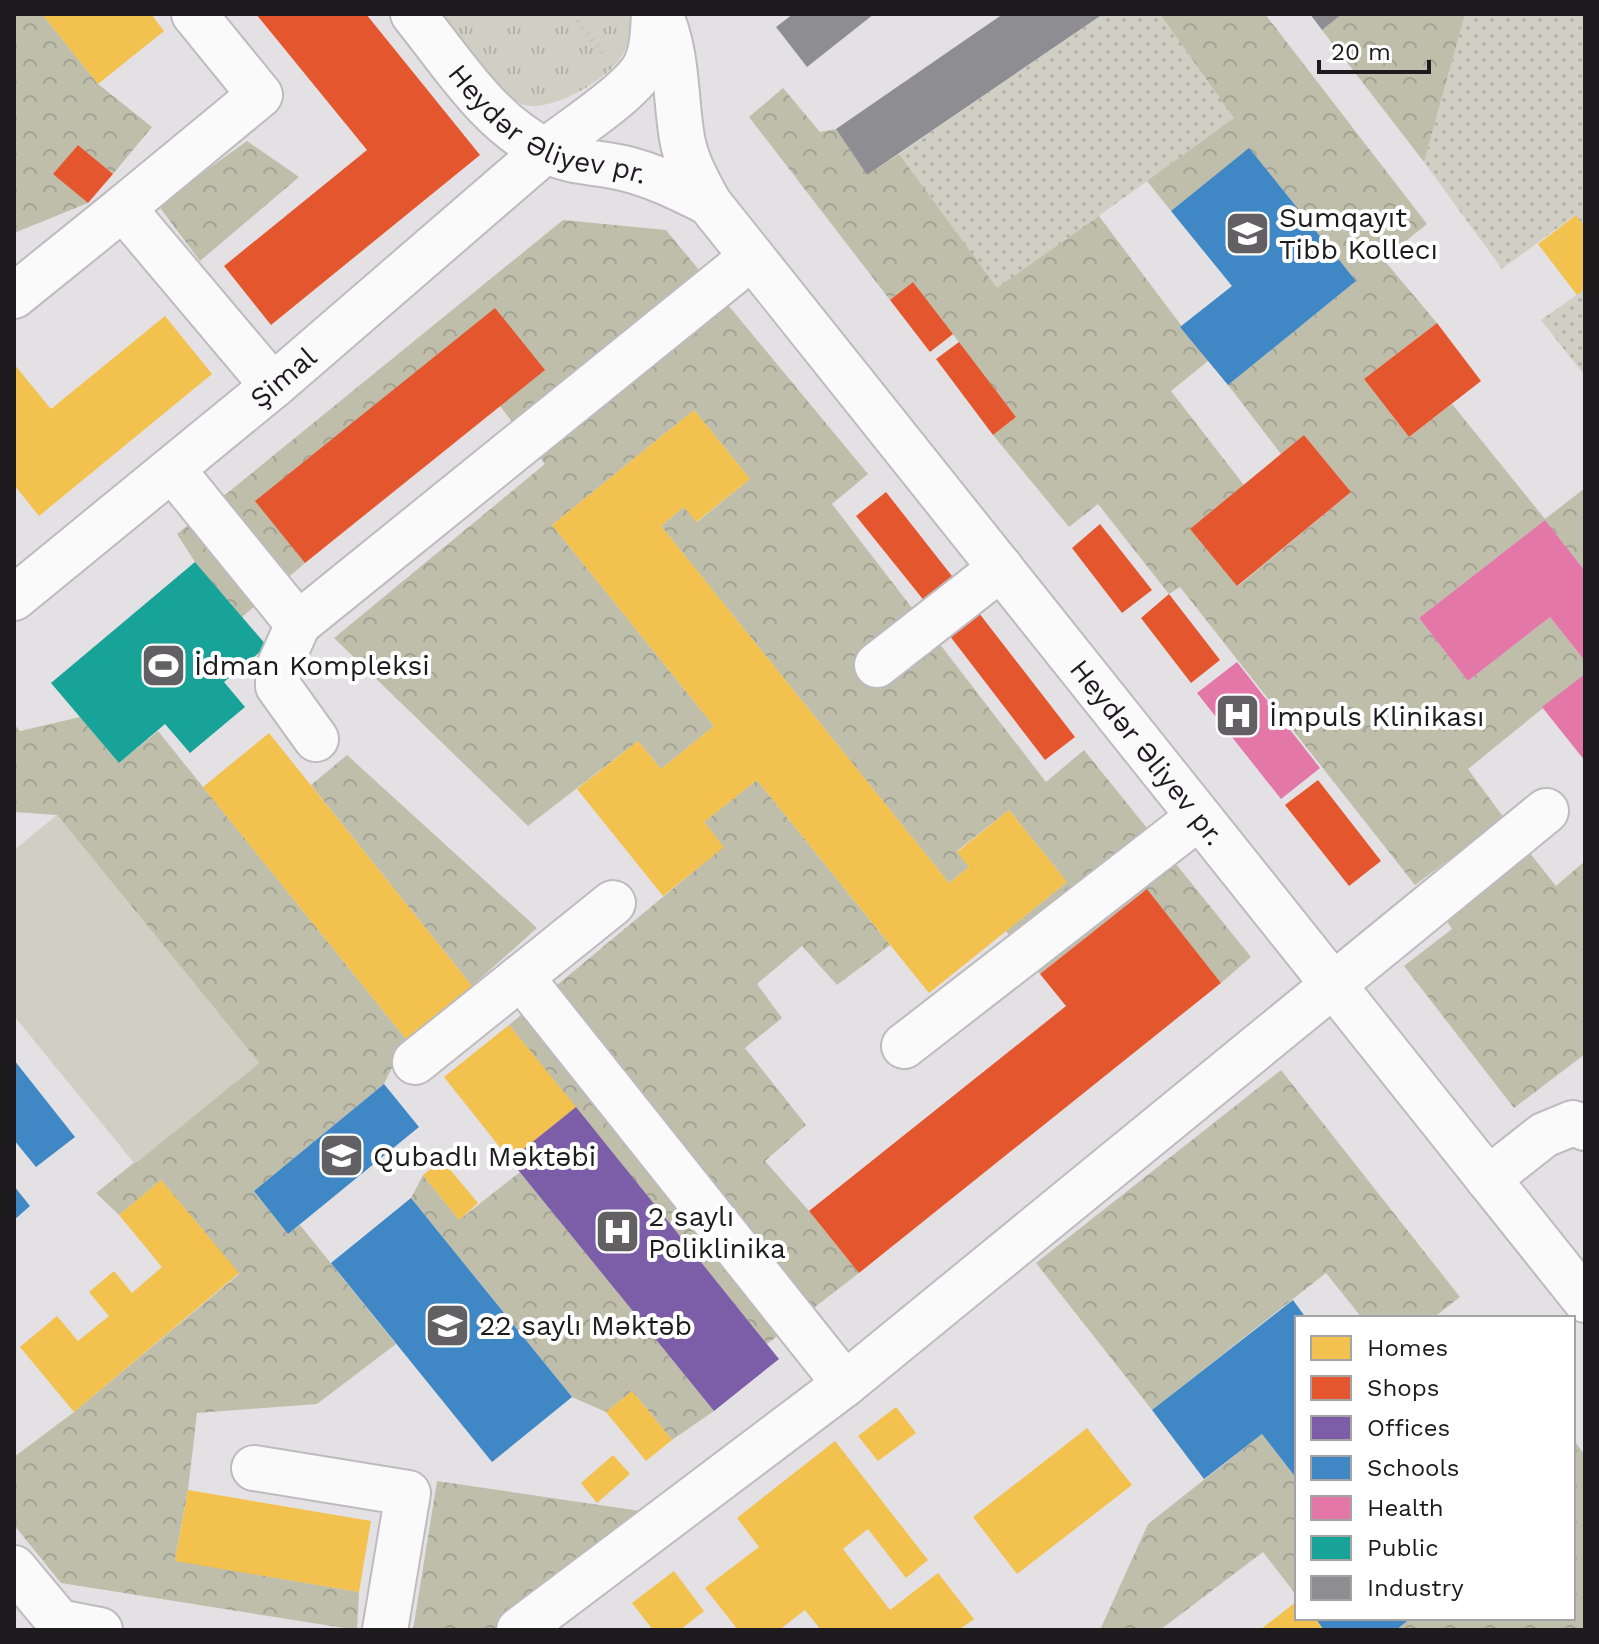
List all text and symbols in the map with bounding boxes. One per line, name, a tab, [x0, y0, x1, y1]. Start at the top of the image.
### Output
scale bar	[1319, 24, 1429, 74]
text: 20 m	[1331, 38, 1391, 66]
street label: Heydər Əliyev pr.	[442, 57, 652, 191]
place label: Sumqayıt Tibb Kollecı	[1279, 201, 1438, 266]
school or university icon: Sumqayıt Tibb Kollecı	[1224, 209, 1272, 257]
street label: Şimal	[243, 340, 323, 415]
sports icon: İdman Kompleksi	[139, 641, 187, 689]
place label: İdman Kompleksi	[194, 649, 430, 682]
street label: Heydər Əliyev pr.	[1063, 653, 1232, 852]
hospital icon: İmpuls Klinikası	[1214, 692, 1262, 740]
place label: İmpuls Klinikası	[1269, 700, 1484, 733]
school or university icon: Qubadlı Məktəbi	[318, 1132, 366, 1180]
place label: Qubadlı Məktəbi	[373, 1140, 596, 1173]
place label: 2 saylı Poliklinika	[648, 1200, 786, 1265]
hospital icon: 2 saylı Poliklinika	[593, 1208, 641, 1256]
school or university icon: 22 saylı Məktəb	[424, 1301, 472, 1349]
place label: 22 saylı Məktəb	[479, 1309, 692, 1342]
legend	[1295, 1316, 1575, 1620]
text: Homes	[1367, 1334, 1448, 1362]
text: Shops	[1367, 1374, 1439, 1402]
text: Offices	[1367, 1414, 1450, 1442]
text: Schools	[1367, 1454, 1459, 1482]
text: Health	[1367, 1494, 1444, 1522]
text: Public	[1367, 1534, 1439, 1562]
text: Industry	[1367, 1574, 1464, 1602]

